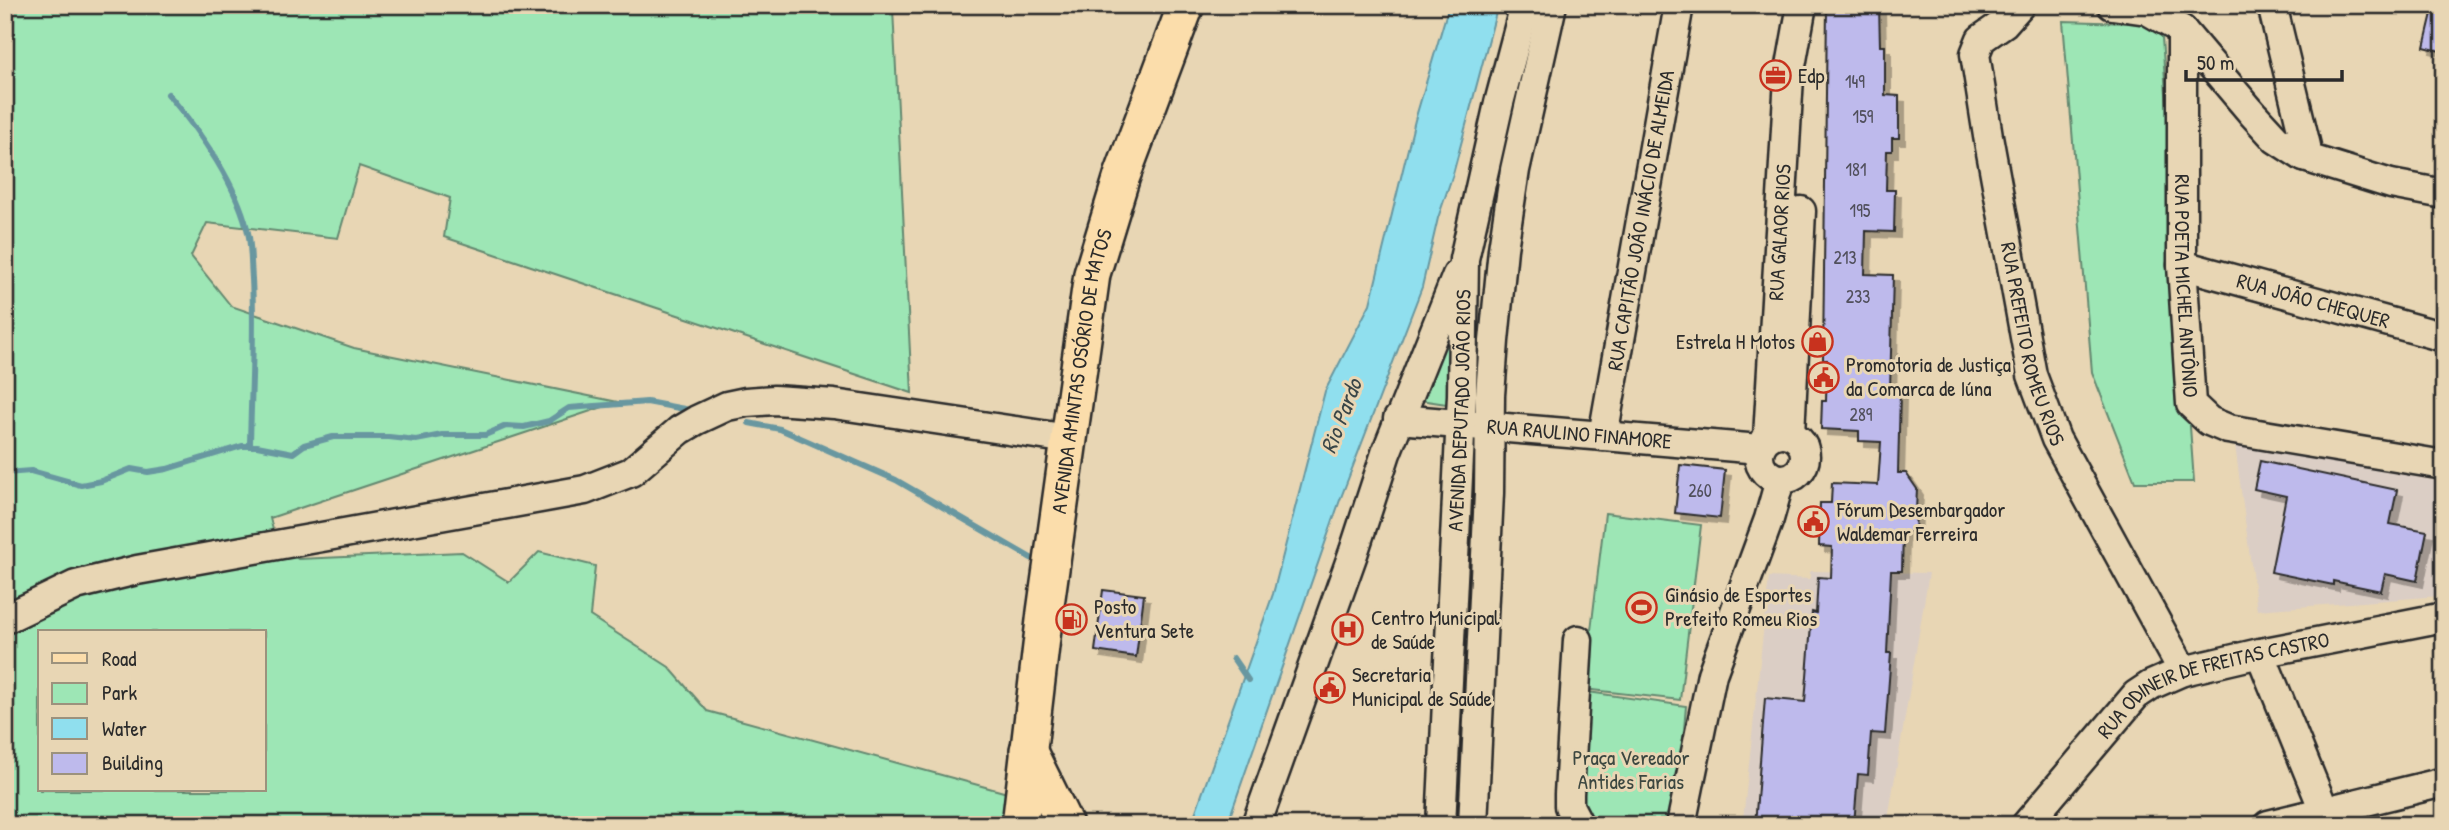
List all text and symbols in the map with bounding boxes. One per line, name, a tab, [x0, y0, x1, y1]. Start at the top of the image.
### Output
scale bar	[2186, 38, 2342, 82]
text: 50 m	[2197, 48, 2234, 77]
office icon: Edp	[1758, 59, 1792, 93]
place label: Edp	[1798, 61, 1824, 90]
street label: RUA CAPITÃO JOÃO INÁCIO DE ALMEIDA	[1600, 68, 1681, 373]
house number: 149	[1845, 69, 1865, 94]
house number: 159	[1853, 104, 1874, 129]
house number: 181	[1846, 157, 1866, 182]
street label: RUA GALAOR RIOS	[1761, 163, 1798, 301]
street label: RUA POETA MICHEL ANTÔNIO	[2168, 174, 2206, 398]
house number: 195	[1850, 198, 1871, 223]
street label: AVENIDA AMINTAS OSÓRIO DE MATOS	[1044, 225, 1119, 515]
street label: RUA PREFEITO ROMEU RIOS	[1994, 240, 2072, 451]
house number: 213	[1833, 245, 1857, 270]
street label: RUA JOÃO CHEQUER	[2234, 266, 2393, 335]
house number: 233	[1846, 284, 1870, 309]
street label: AVENIDA DEPUTADO JOÃO RIOS	[1440, 289, 1478, 532]
shop icon: Estrela H Motos	[1801, 325, 1835, 359]
place label: Estrela H Motos	[1676, 327, 1795, 356]
place label: Promotoria de Justiça da Comarca de Iúna	[1846, 350, 2011, 403]
public building icon: Promotoria de Justiça da Comarca de Iúna	[1806, 360, 1840, 394]
water label: Rio Pardo	[1312, 373, 1369, 457]
house number: 289	[1850, 402, 1873, 427]
street label: RUA RAULINO FINAMORE	[1486, 411, 1673, 456]
house number: 260	[1688, 478, 1712, 503]
place label: Fórum Desembargador Waldemar Ferreira	[1836, 495, 2005, 548]
public building icon: Fórum Desembargador Waldemar Ferreira	[1797, 505, 1831, 539]
place label: Ginásio de Esportes Prefeito Romeu Rios	[1665, 580, 1817, 633]
sports icon: Ginásio de Esportes Prefeito Romeu Rios	[1625, 590, 1659, 624]
place label: Posto Ventura Sete	[1094, 592, 1194, 645]
fuel station icon: Posto Ventura Sete	[1054, 602, 1088, 636]
place label: Centro Municipal de Saúde	[1371, 603, 1500, 656]
hospital icon: Centro Municipal de Saúde	[1331, 613, 1365, 647]
street label: RUA ODINEIR DE FREITAS CASTRO	[2090, 625, 2332, 745]
legend	[38, 630, 266, 792]
text: Road	[102, 644, 136, 673]
place label: Secretaria Municipal de Saúde	[1352, 660, 1492, 713]
public building icon: Secretaria Municipal de Saúde	[1312, 670, 1346, 704]
text: Park	[102, 678, 137, 707]
text: Water	[102, 714, 147, 743]
park label: Praça Vereador Antides Farias	[1572, 743, 1690, 796]
text: Building	[102, 748, 163, 777]

